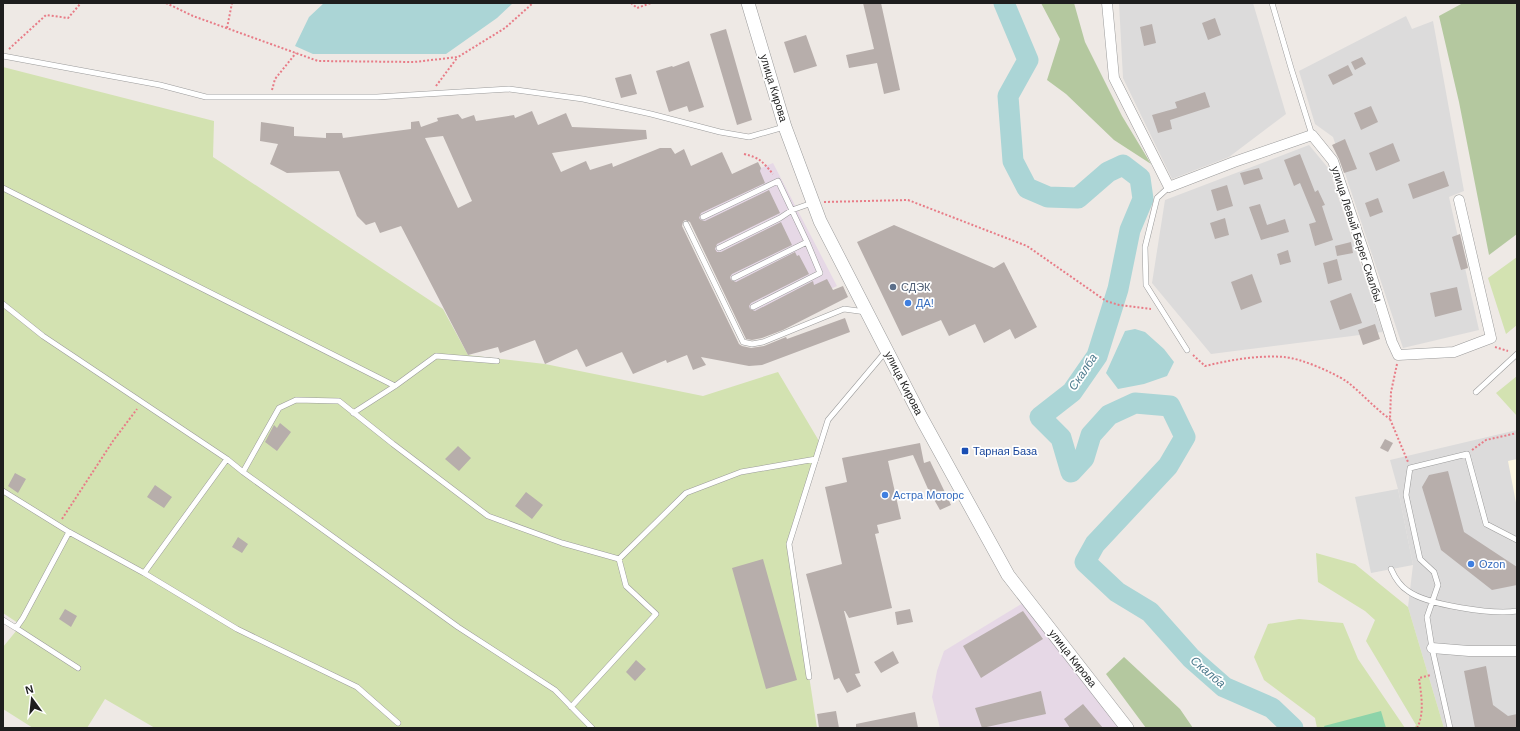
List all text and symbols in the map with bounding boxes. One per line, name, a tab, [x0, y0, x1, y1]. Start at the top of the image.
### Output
street label: улица Кирова	[758, 53, 790, 124]
street label: улица Левый Берег Скалбы	[1329, 165, 1385, 303]
place label: СДЭК	[901, 281, 931, 293]
marker: СДЭК	[888, 282, 898, 292]
place label: ДА!	[916, 297, 934, 309]
marker: ДА!	[903, 298, 913, 308]
street label: улица Кирова	[883, 349, 926, 418]
water label: Скалба	[1066, 351, 1100, 393]
place label: Тарная База	[973, 445, 1038, 457]
marker: Тарная База	[960, 446, 970, 456]
place label: Астра Моторс	[893, 489, 964, 501]
marker: Астра Моторс	[880, 490, 890, 500]
place label: Ozon	[1479, 558, 1505, 570]
marker: Ozon	[1466, 559, 1476, 569]
street label: улица Кирова	[1047, 627, 1100, 690]
water label: Скалба	[1188, 653, 1228, 691]
north arrow	[12, 679, 52, 719]
text: N	[24, 683, 35, 696]

